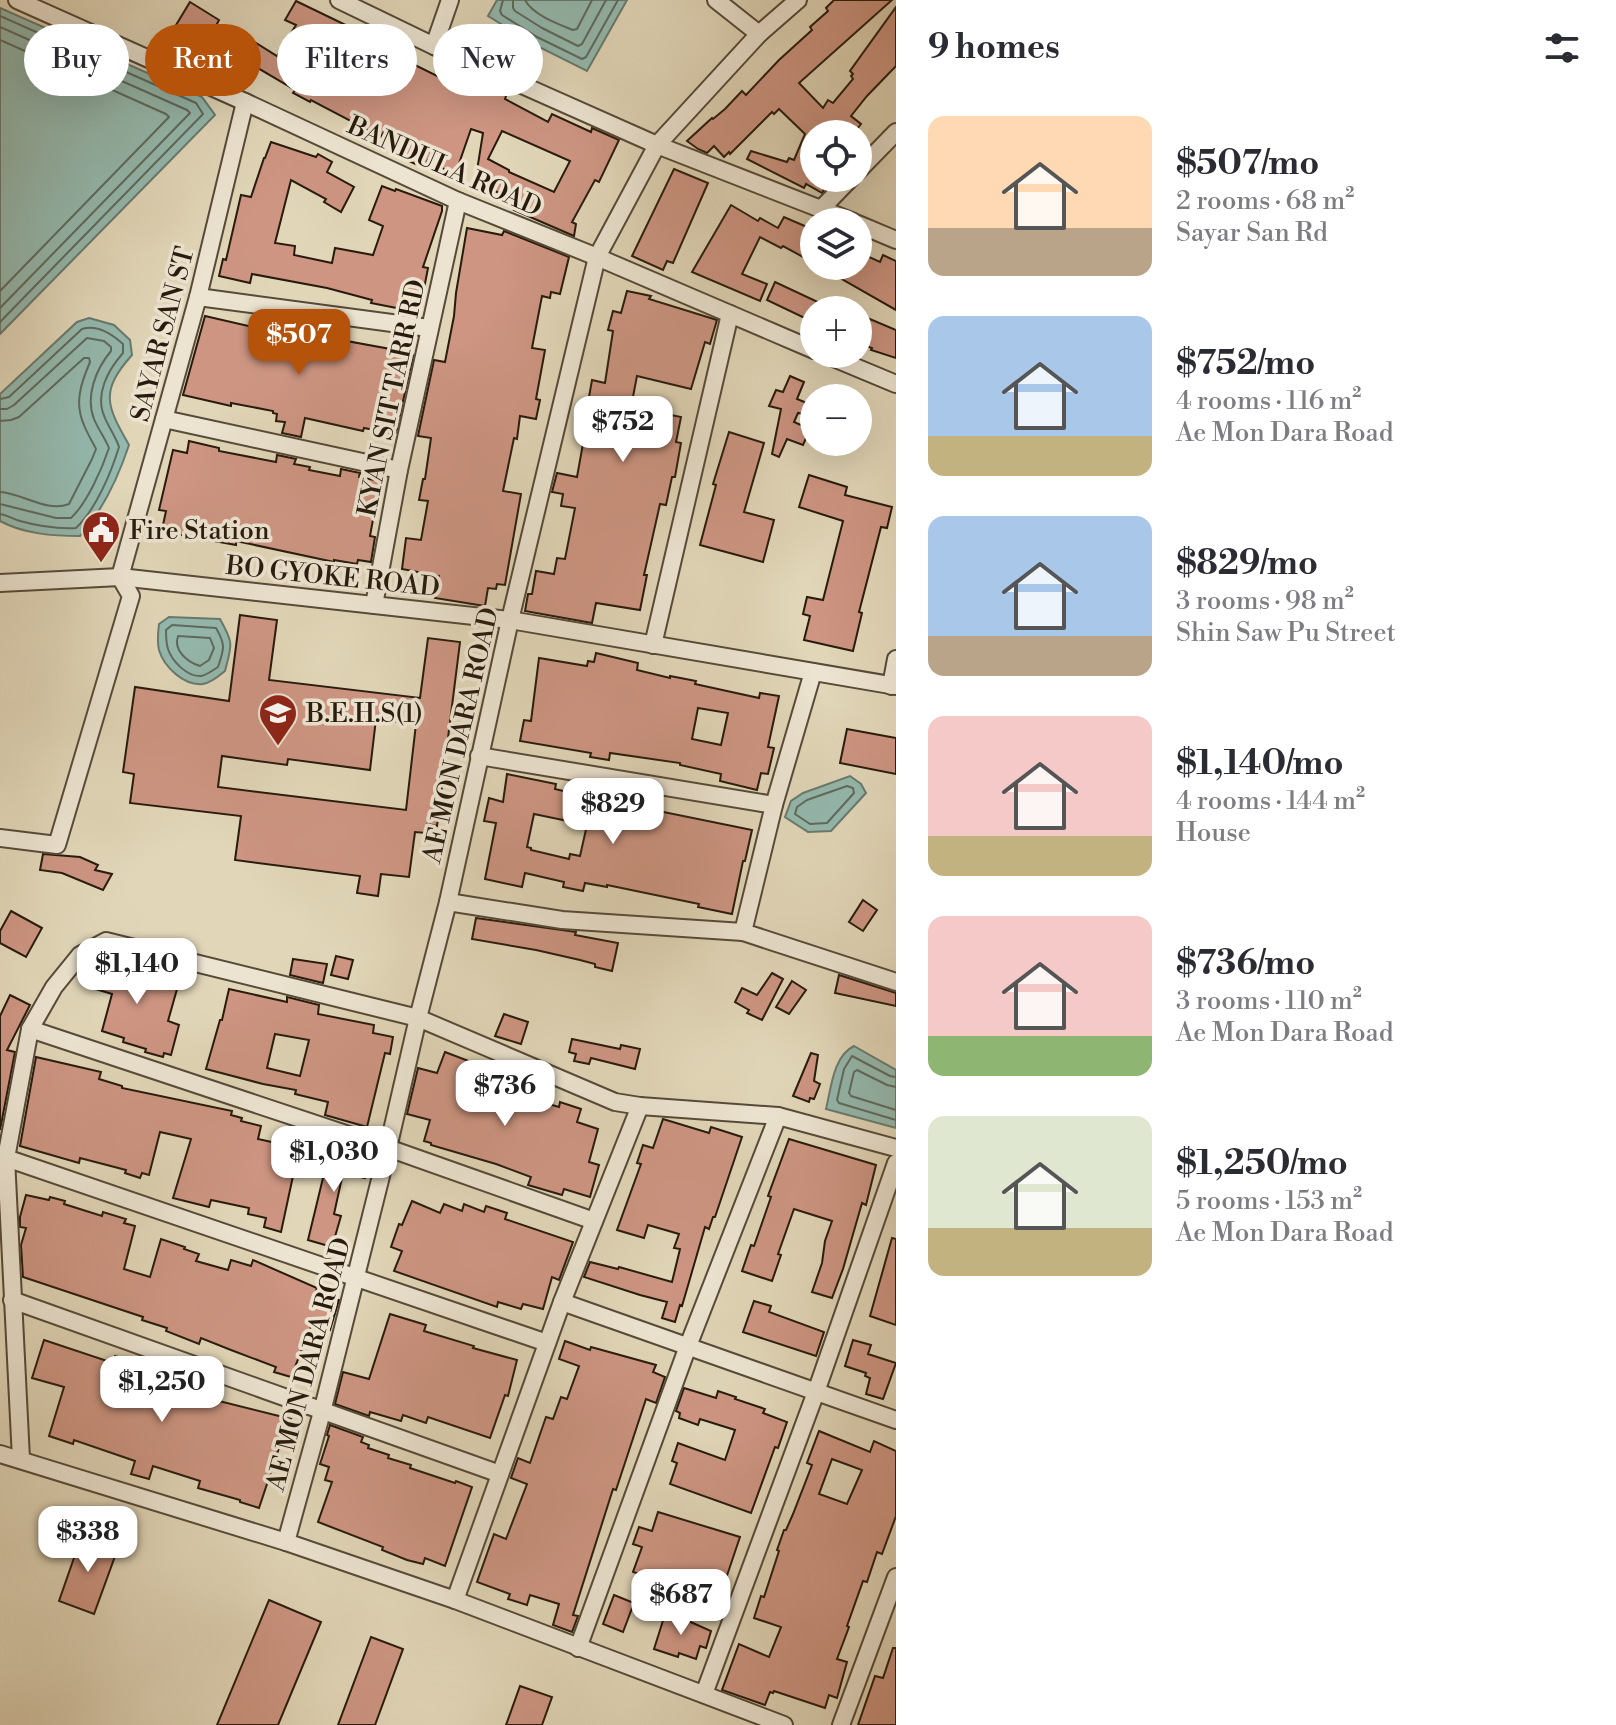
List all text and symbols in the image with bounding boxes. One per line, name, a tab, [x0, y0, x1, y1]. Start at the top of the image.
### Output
chip: Buy	[24, 24, 129, 96]
chip: Rent	[145, 24, 261, 96]
chip: Filters	[277, 24, 417, 96]
chip: New	[433, 24, 543, 96]
icon: filters	[1540, 26, 1584, 70]
text: 9 homes	[928, 27, 1060, 69]
street label: BANDULA ROAD	[341, 109, 547, 224]
map controls	[800, 120, 872, 456]
button: locate	[800, 120, 872, 192]
text: $507/mo	[1176, 143, 1319, 185]
icon: home	[992, 148, 1088, 244]
text: 2 rooms · 68 m²	[1176, 185, 1354, 217]
button: layers	[800, 208, 872, 280]
text: Sayar San Rd	[1176, 217, 1328, 249]
street label: SAYAR SAN ST	[124, 243, 202, 425]
street label: KYAN SIT TARR RD	[351, 277, 433, 520]
button: +	[800, 296, 872, 368]
pin: $507	[252, 309, 346, 377]
text: $507	[266, 319, 332, 351]
text: $752/mo	[1176, 343, 1315, 385]
icon: home	[992, 348, 1088, 444]
button: −	[800, 384, 872, 456]
text: 4 rooms · 116 m²	[1176, 385, 1361, 417]
pin: $752	[576, 396, 670, 464]
text: $752	[592, 406, 654, 438]
text: Ae Mon Dara Road	[1176, 417, 1393, 449]
public building icon: Fire Station	[80, 509, 122, 564]
place label: Fire Station	[129, 515, 269, 547]
text: $829/mo	[1176, 543, 1318, 585]
icon: home	[992, 548, 1088, 644]
street label: BO GYOKE ROAD	[223, 550, 441, 604]
text: 3 rooms · 98 m²	[1176, 585, 1354, 617]
street label: AE MON DARA ROAD	[416, 604, 506, 867]
text: Shin Saw Pu Street	[1176, 617, 1396, 649]
school or university icon: B.E.H.S(1)	[257, 692, 299, 747]
place label: B.E.H.S(1)	[305, 698, 423, 730]
text: $1,140/mo	[1176, 743, 1344, 785]
icon: home	[992, 748, 1088, 844]
pin: $829	[566, 778, 660, 846]
text: 4 rooms · 144 m²	[1176, 785, 1365, 817]
text: $829	[581, 788, 645, 820]
text: House	[1176, 817, 1251, 849]
pin: $1,140	[72, 938, 202, 1006]
text: $736/mo	[1176, 943, 1315, 985]
text: $1,140	[95, 948, 179, 980]
icon: home	[992, 948, 1088, 1044]
text: 3 rooms · 110 m²	[1176, 985, 1362, 1017]
text: Ae Mon Dara Road	[1176, 1017, 1393, 1049]
pin: $736	[458, 1060, 552, 1128]
text: $736	[474, 1070, 536, 1102]
pin: $1,030	[269, 1126, 399, 1194]
text: $1,030	[289, 1136, 379, 1168]
text: $1,250/mo	[1176, 1143, 1348, 1185]
icon: home	[992, 1148, 1088, 1244]
text: 5 rooms · 153 m²	[1176, 1185, 1362, 1217]
text: Ae Mon Dara Road	[1176, 1217, 1393, 1249]
street label: AE MON DARA ROAD	[259, 1234, 358, 1495]
pin: $1,250	[97, 1356, 227, 1424]
text: $1,250	[118, 1366, 206, 1398]
pin: $338	[41, 1506, 135, 1574]
text: $338	[56, 1516, 120, 1548]
pin: $687	[634, 1569, 728, 1637]
text: $687	[649, 1579, 713, 1611]

